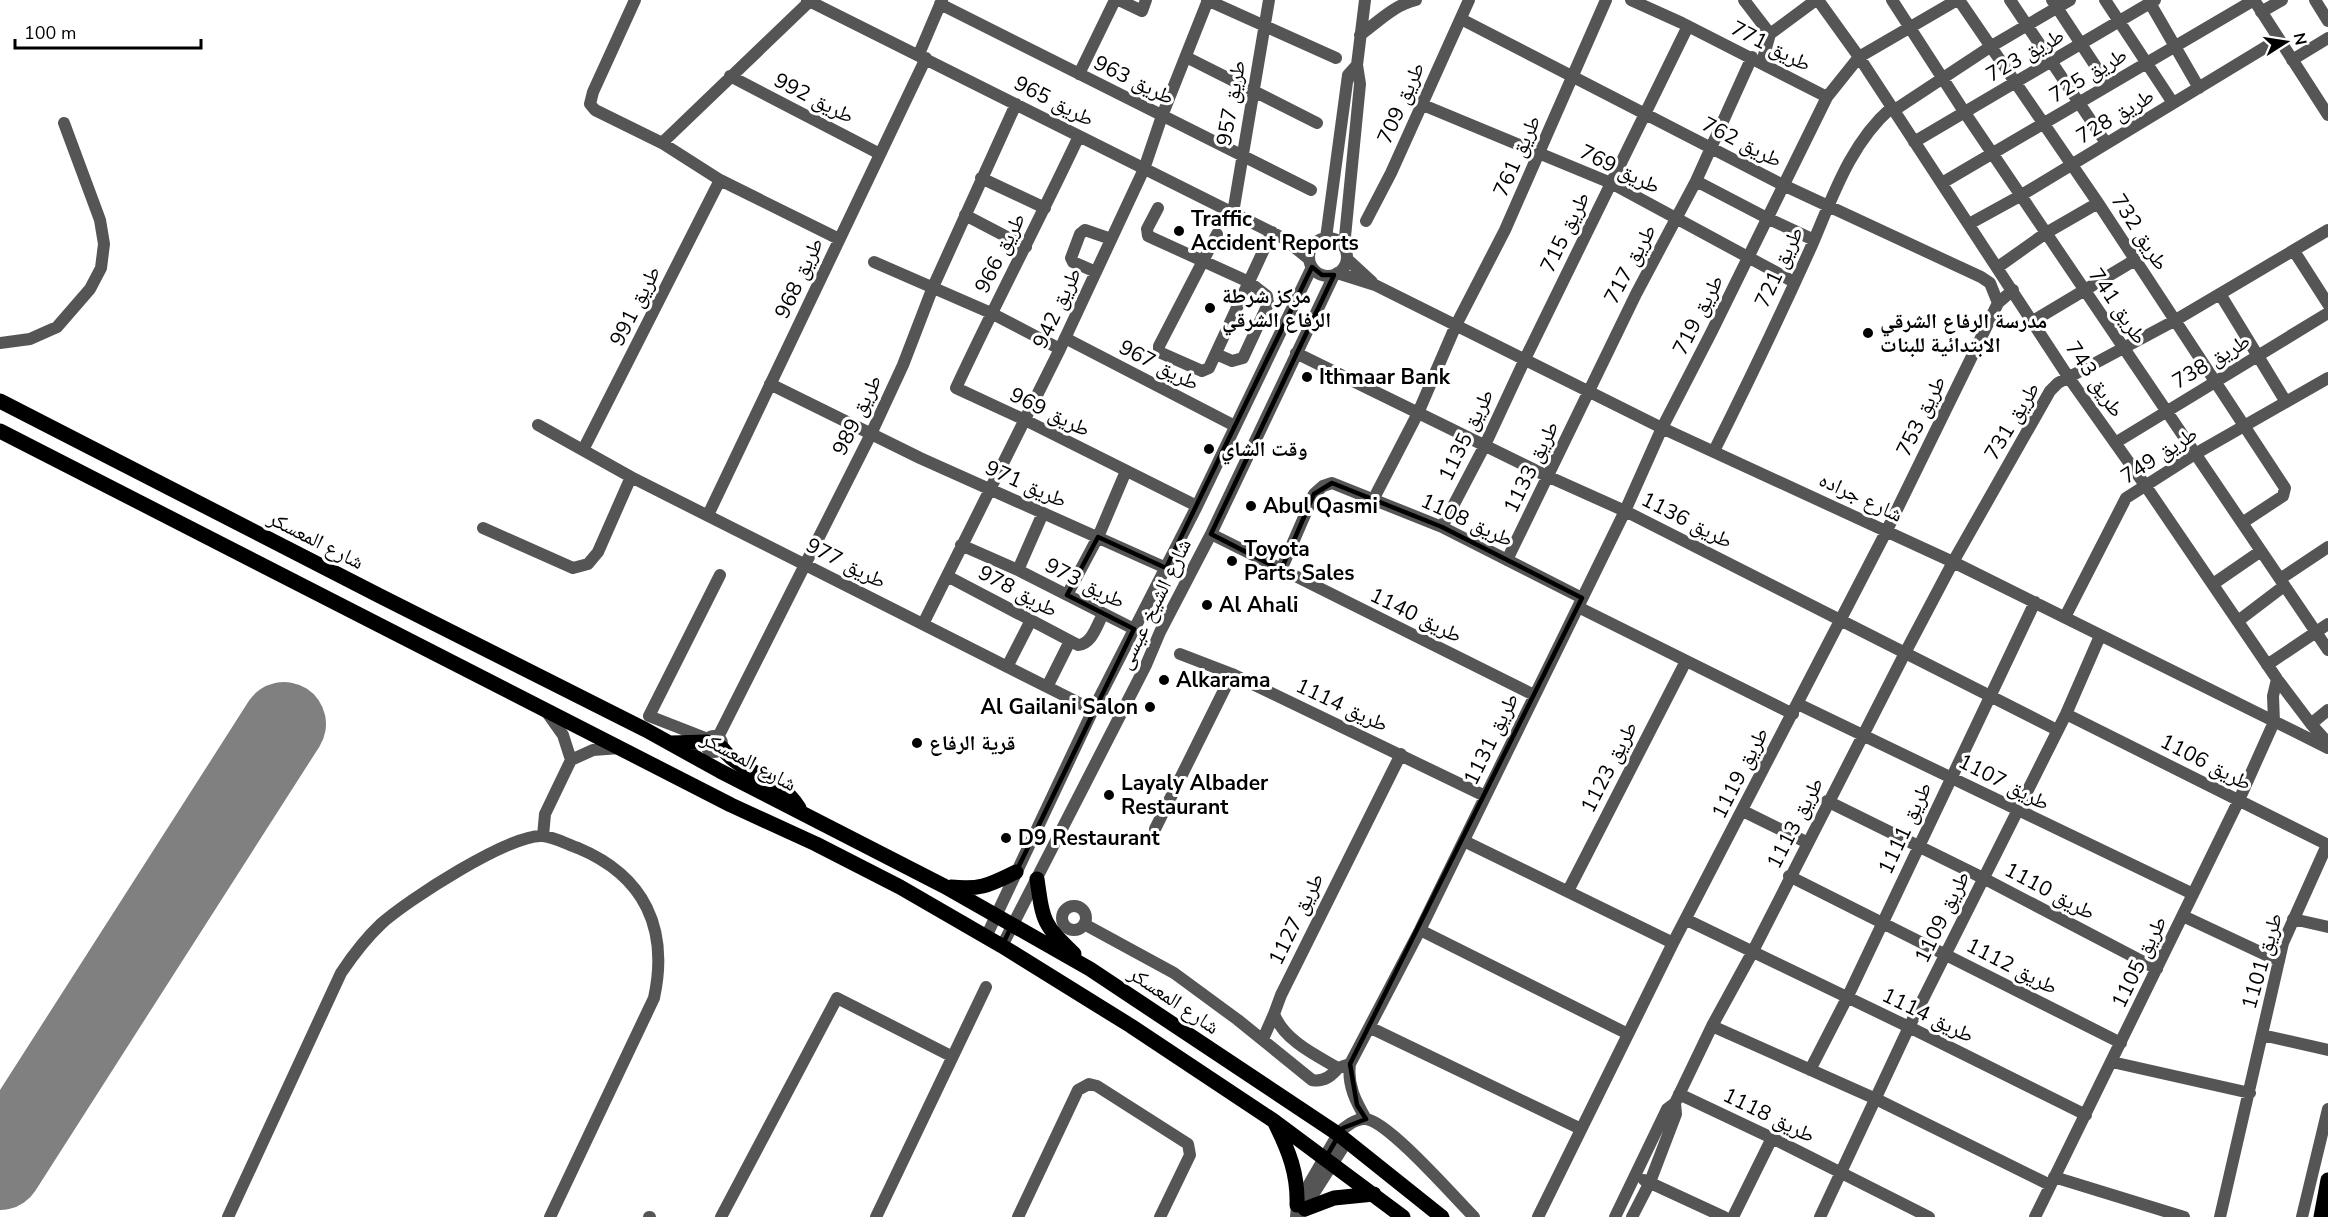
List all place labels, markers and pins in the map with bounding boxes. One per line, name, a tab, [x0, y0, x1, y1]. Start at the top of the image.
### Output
place label: Traffic Accident Reports	[1191, 205, 1359, 257]
marker: Traffic Accident Reports	[1172, 224, 1186, 238]
place label: مركز شرطة الرفاع الشرقي	[1222, 282, 1331, 336]
marker: مركز شرطة الرفاع الشرقي	[1203, 301, 1217, 315]
place label: مدرسة الرفاع الشرقي الابتدائية للبنات	[1880, 307, 2047, 359]
marker: مدرسة الرفاع الشرقي الابتدائية للبنات	[1861, 326, 1875, 340]
place label: Ithmaar Bank	[1319, 363, 1451, 391]
marker: Ithmaar Bank	[1300, 370, 1314, 384]
place label: وقت الشاي	[1221, 435, 1308, 465]
marker: وقت الشاي	[1202, 442, 1216, 456]
place label: Abul Qasmi	[1263, 492, 1378, 520]
marker: Abul Qasmi	[1244, 499, 1258, 513]
place label: Toyota Parts Sales	[1244, 535, 1354, 587]
marker: Toyota Parts Sales	[1225, 554, 1239, 568]
place label: Al Ahali	[1219, 591, 1298, 619]
marker: Al Ahali	[1200, 598, 1214, 612]
place label: Alkarama	[1176, 666, 1270, 694]
marker: Alkarama	[1157, 673, 1171, 687]
place label: Al Gailani Salon	[981, 693, 1138, 721]
marker: Al Gailani Salon	[1143, 700, 1157, 714]
place label: قرية الرفاع	[929, 729, 1015, 757]
marker: قرية الرفاع	[910, 736, 924, 750]
place label: Layaly Albader Restaurant	[1121, 769, 1269, 821]
marker: Layaly Albader Restaurant	[1102, 788, 1116, 802]
place label: D9 Restaurant	[1018, 824, 1161, 852]
marker: D9 Restaurant	[999, 831, 1013, 845]

